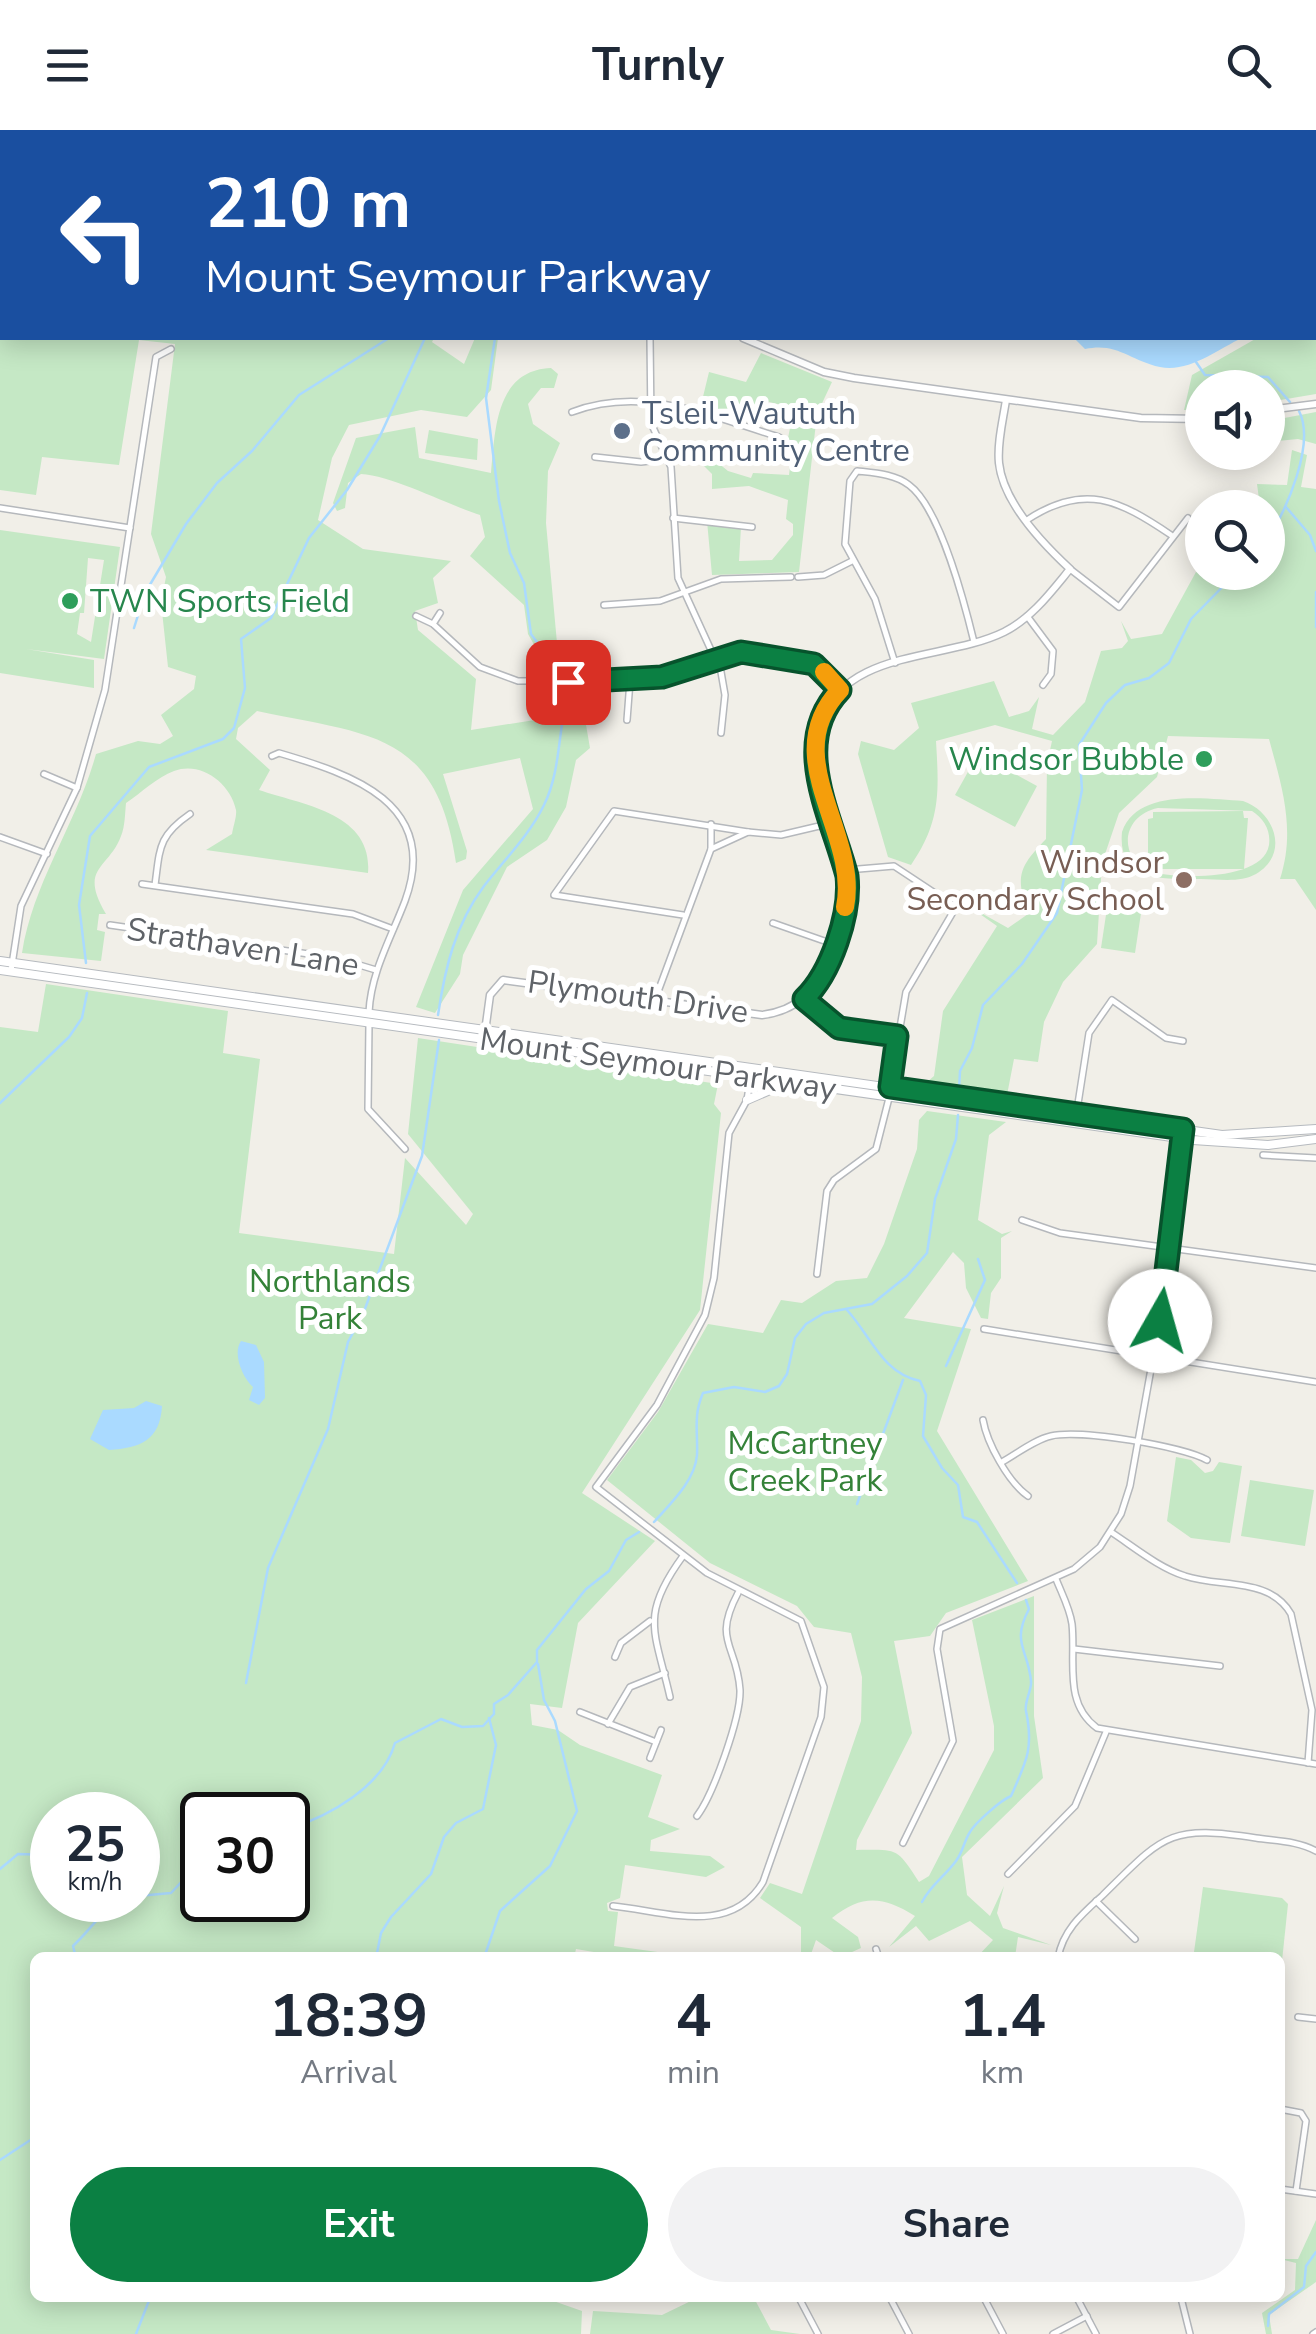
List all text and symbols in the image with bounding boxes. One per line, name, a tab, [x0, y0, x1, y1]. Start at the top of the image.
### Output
text: Turnly	[592, 35, 724, 96]
icon: menu	[40, 38, 95, 93]
icon: search	[1221, 38, 1276, 93]
text: 210 m	[205, 156, 411, 252]
icon: left	[40, 170, 170, 300]
text: Mount Seymour Parkway	[205, 247, 711, 308]
map controls	[1185, 370, 1285, 590]
button: sound	[1185, 370, 1285, 470]
place label: Tsleil-Waututh Community Centre	[642, 392, 910, 472]
marker: Tsleil-Waututh Community Centre	[611, 420, 633, 442]
button: search	[1185, 490, 1285, 590]
place label: TWN Sports Field	[90, 580, 350, 623]
marker: TWN Sports Field	[59, 590, 81, 612]
pin	[526, 640, 611, 725]
icon: arrive	[541, 655, 596, 710]
place label: Windsor Bubble	[948, 738, 1184, 781]
marker: Windsor Bubble	[1193, 748, 1215, 770]
place label: Windsor Secondary School	[906, 841, 1165, 921]
marker: Windsor Secondary School	[1173, 869, 1195, 891]
street label: Strathaven Lane	[124, 907, 362, 987]
street label: Plymouth Drive	[525, 960, 751, 1034]
street label: Mount Seymour Parkway	[477, 1018, 840, 1110]
park label: Northlands Park	[249, 1260, 411, 1340]
position arrow	[1108, 1269, 1212, 1373]
park label: McCartney Creek Park	[727, 1422, 883, 1502]
speed limit sign: 30	[180, 1792, 310, 1922]
text: 25	[65, 1810, 125, 1879]
text: km/h	[67, 1865, 123, 1899]
text: 18:39	[269, 1975, 428, 2057]
text: 4	[675, 1975, 711, 2057]
text: 1.4	[959, 1975, 1046, 2057]
text: Arrival	[300, 2051, 397, 2094]
text: min	[667, 2051, 720, 2094]
text: km	[981, 2051, 1024, 2094]
button: Exit	[70, 2167, 648, 2282]
button: Share	[668, 2167, 1245, 2282]

